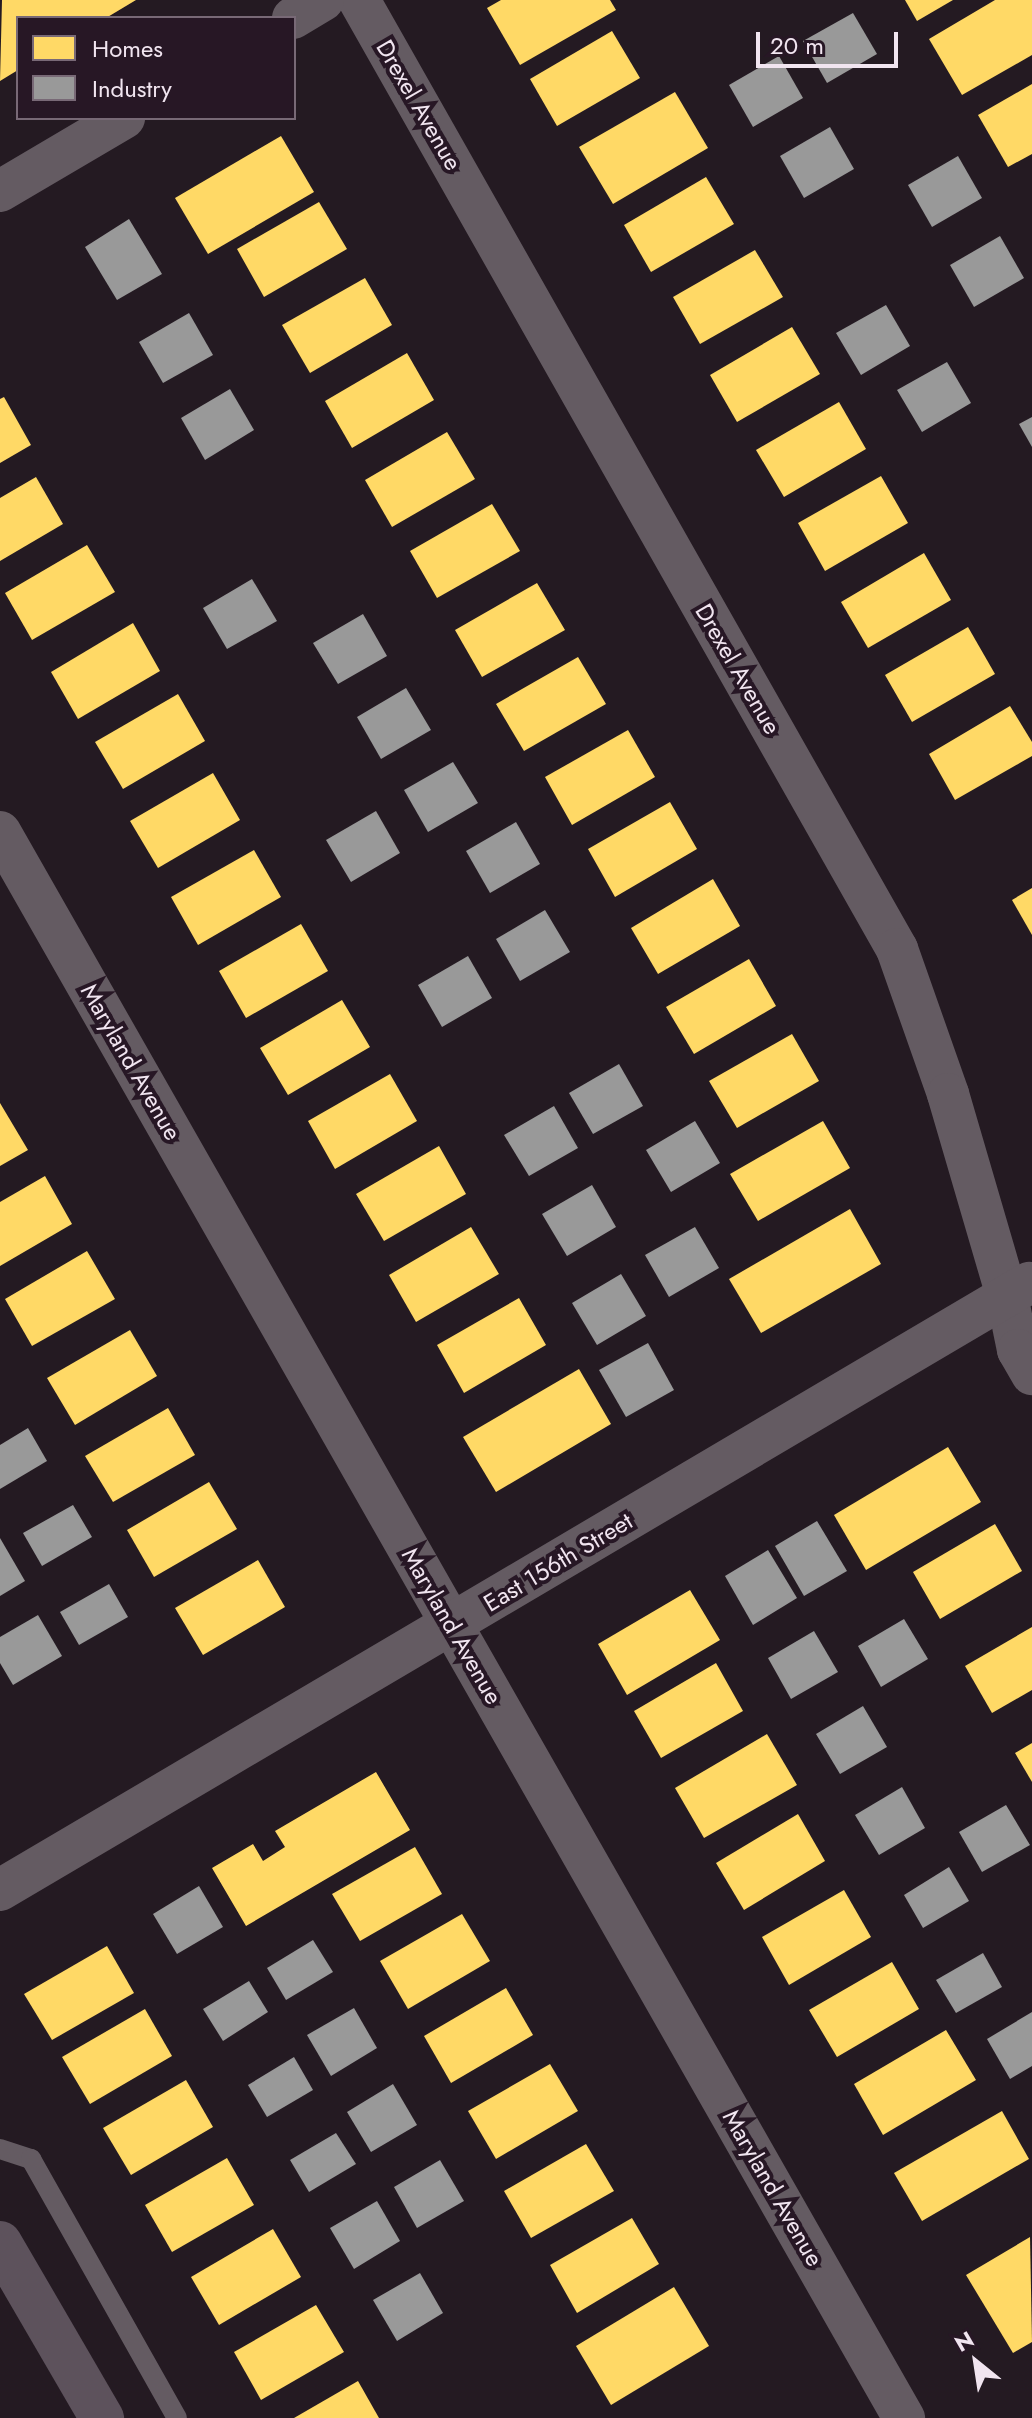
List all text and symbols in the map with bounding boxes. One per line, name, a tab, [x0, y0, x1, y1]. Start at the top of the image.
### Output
legend	[16, 16, 296, 120]
scale bar	[760, 16, 902, 66]
text: 20 m	[770, 28, 824, 63]
text: Homes	[92, 31, 163, 66]
street label: Drexel Avenue	[370, 35, 468, 175]
text: Industry	[92, 71, 172, 106]
street label: Drexel Avenue	[689, 599, 787, 739]
street label: Maryland Avenue	[75, 979, 187, 1145]
street label: East 156th Street	[478, 1506, 638, 1618]
street label: Maryland Avenue	[396, 1543, 508, 1709]
street label: Maryland Avenue	[717, 2105, 829, 2271]
north arrow	[936, 2322, 1016, 2402]
text: N	[948, 2323, 980, 2359]

